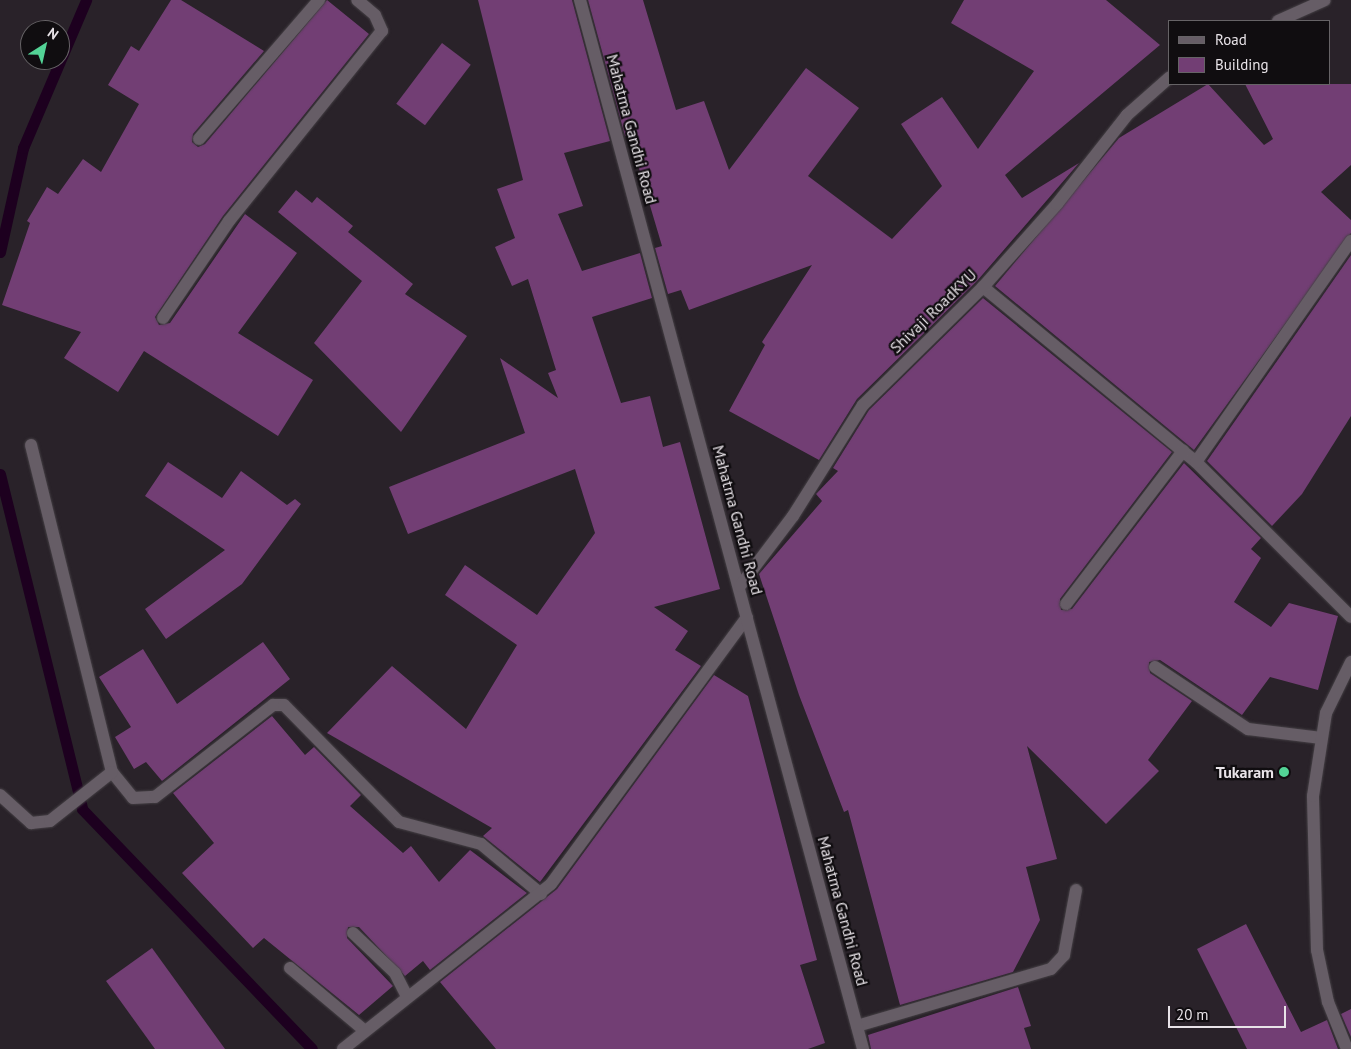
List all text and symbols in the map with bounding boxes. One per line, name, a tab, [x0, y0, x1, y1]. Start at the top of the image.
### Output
north arrow	[20, 20, 70, 70]
legend	[1168, 20, 1331, 85]
text: N	[44, 24, 62, 44]
text: Road	[1215, 30, 1247, 49]
street label: Mahatma Gandhi Road	[603, 52, 661, 206]
text: Building	[1215, 55, 1269, 74]
street label: Shivaji RoadKYU	[886, 265, 980, 357]
street label: Mahatma Gandhi Road	[709, 443, 767, 597]
place label: Tukaram	[1216, 762, 1274, 782]
marker: Tukaram	[1278, 766, 1290, 778]
street label: Mahatma Gandhi Road	[814, 834, 872, 988]
scale bar	[1171, 996, 1288, 1028]
text: 20 m	[1176, 1005, 1209, 1024]

